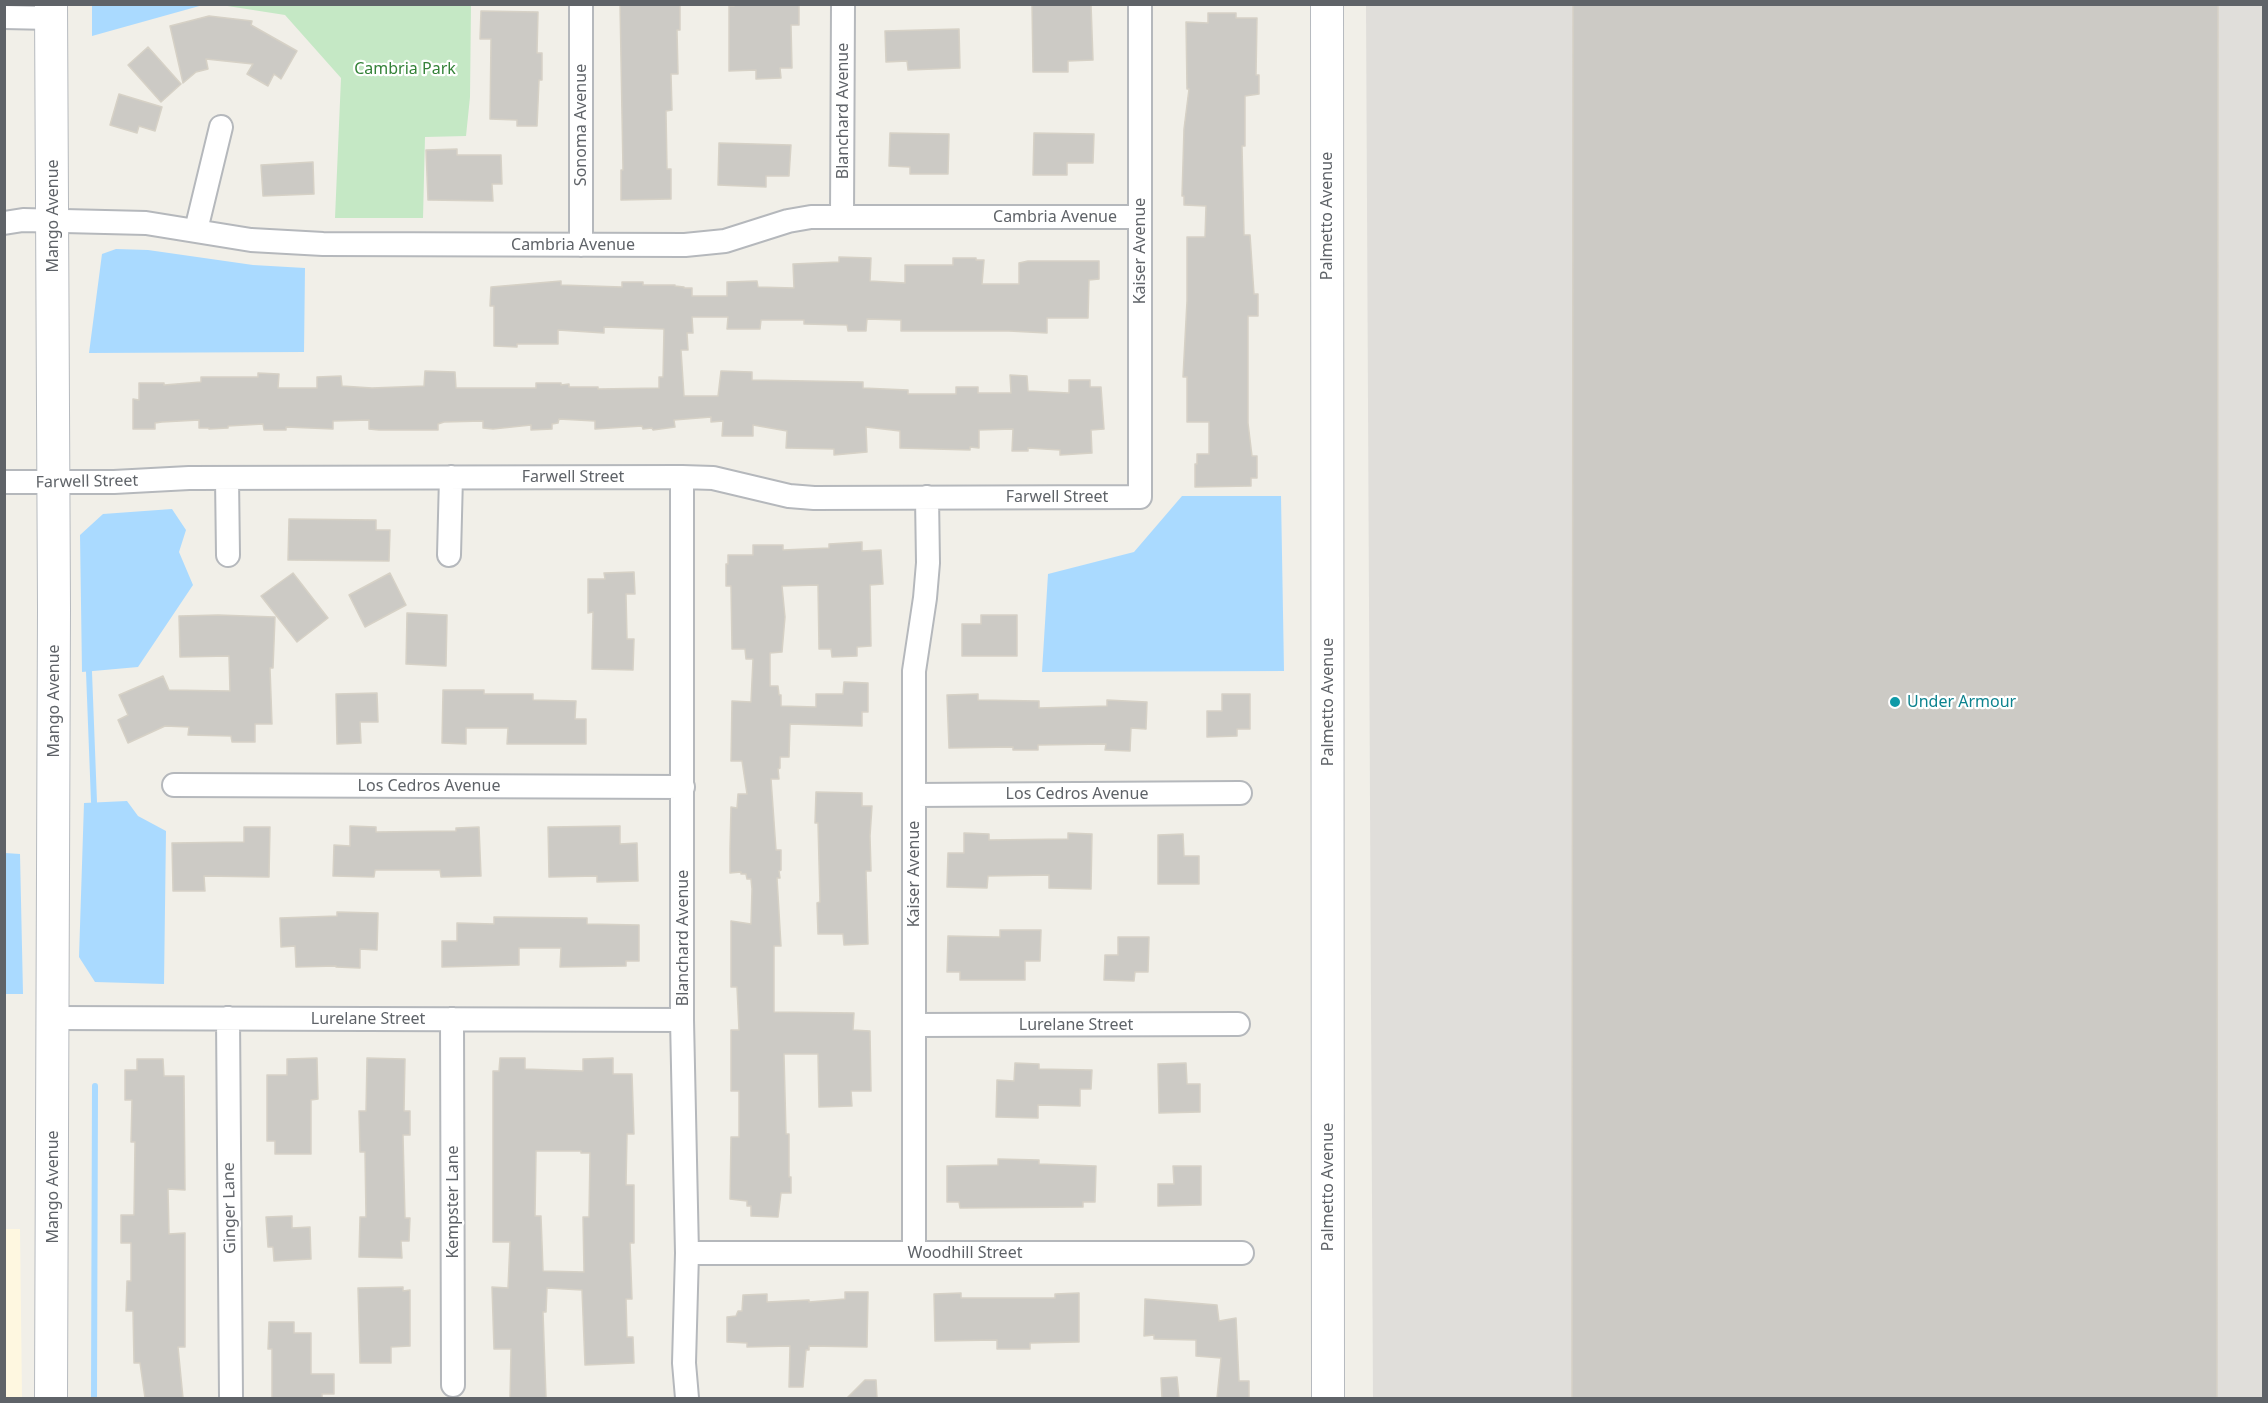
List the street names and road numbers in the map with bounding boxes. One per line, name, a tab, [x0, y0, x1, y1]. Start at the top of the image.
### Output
street label: Blanchard Avenue	[833, 43, 853, 179]
street label: Sonoma Avenue	[571, 64, 591, 186]
street label: Palmetto Avenue	[1317, 152, 1337, 280]
street label: Mango Avenue	[43, 159, 63, 273]
street label: Kaiser Avenue	[1130, 198, 1150, 304]
street label: Cambria Avenue	[993, 207, 1117, 227]
street label: Cambria Avenue	[511, 235, 635, 255]
street label: Farwell Street	[522, 467, 624, 487]
street label: Farwell Street	[36, 472, 138, 492]
street label: Farwell Street	[1006, 487, 1108, 507]
street label: Palmetto Avenue	[1318, 638, 1338, 766]
street label: Mango Avenue	[44, 644, 64, 758]
street label: Los Cedros Avenue	[358, 776, 500, 796]
street label: Los Cedros Avenue	[1006, 784, 1148, 804]
street label: Kaiser Avenue	[904, 821, 924, 927]
street label: Blanchard Avenue	[673, 870, 693, 1006]
street label: Lurelane Street	[311, 1009, 425, 1029]
street label: Lurelane Street	[1019, 1015, 1133, 1035]
street label: Palmetto Avenue	[1318, 1123, 1338, 1251]
street label: Mango Avenue	[43, 1130, 63, 1244]
street label: Kempster Lane	[443, 1145, 463, 1259]
street label: Ginger Lane	[220, 1162, 240, 1254]
street label: Woodhill Street	[908, 1243, 1022, 1263]

